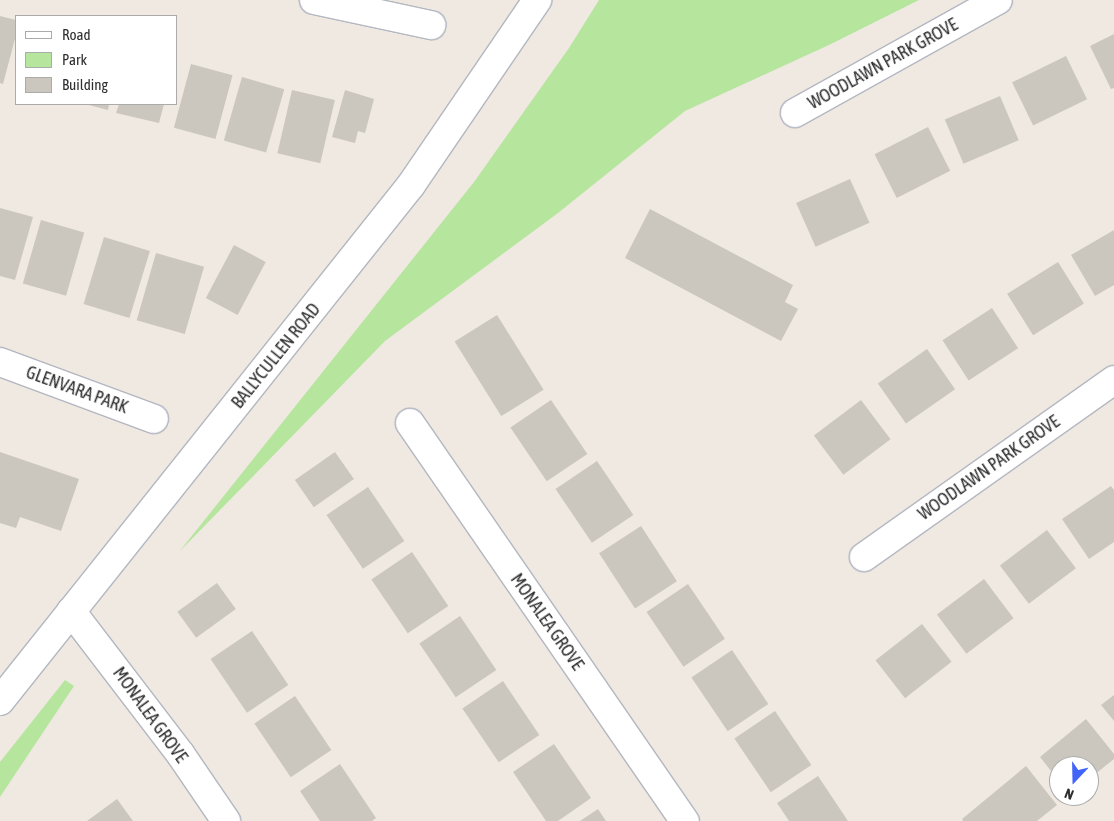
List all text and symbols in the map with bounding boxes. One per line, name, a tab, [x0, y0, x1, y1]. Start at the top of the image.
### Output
street label: WOODLAWN PARK GROVE	[804, 14, 962, 114]
legend	[15, 15, 178, 105]
text: Road	[62, 26, 91, 43]
text: Park	[62, 51, 87, 68]
text: Building	[62, 76, 108, 93]
street label: BALLYCULLEN ROAD	[227, 299, 325, 413]
street label: GLENVARA PARK	[23, 362, 131, 418]
street label: WOODLAWN PARK GROVE	[914, 411, 1064, 525]
street label: MONALEA GROVE	[506, 569, 588, 675]
street label: MONALEA GROVE	[108, 663, 192, 767]
north arrow	[1049, 756, 1099, 806]
text: N	[1062, 785, 1076, 803]

